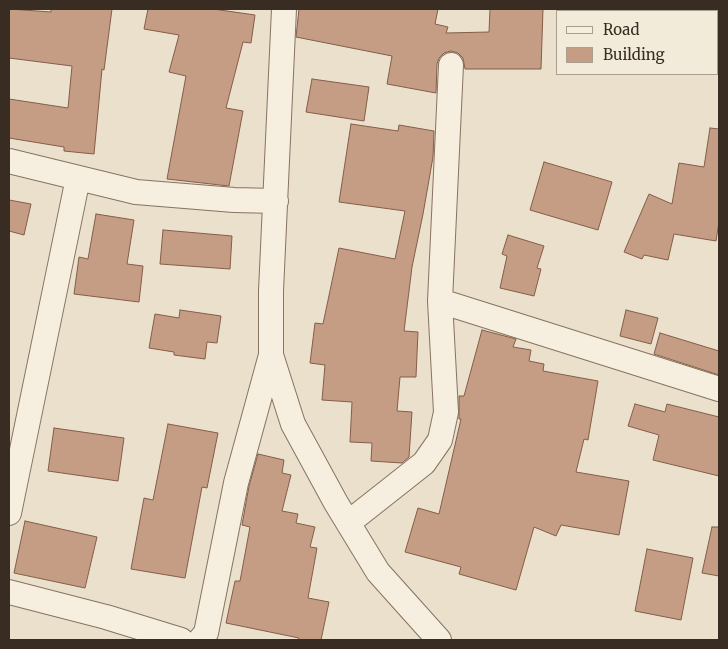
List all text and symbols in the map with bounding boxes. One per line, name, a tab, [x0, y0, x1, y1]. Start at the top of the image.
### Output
legend	[556, 10, 718, 75]
text: Road	[603, 20, 639, 39]
text: Building	[603, 45, 665, 64]

